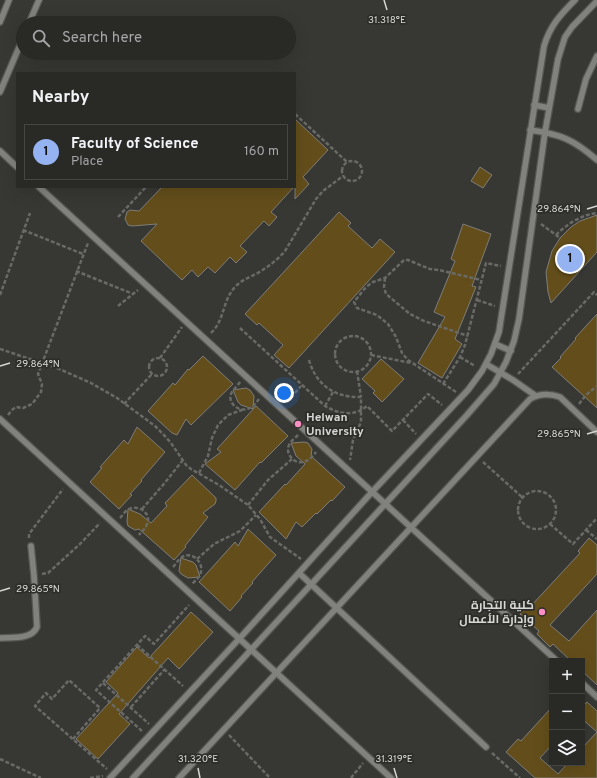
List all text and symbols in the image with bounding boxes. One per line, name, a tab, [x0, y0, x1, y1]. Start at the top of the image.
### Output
text: 31.318°E	[368, 14, 406, 27]
search box	[16, 16, 296, 60]
icon: search	[30, 27, 52, 49]
text: Search here	[62, 29, 142, 48]
text: Nearby	[32, 87, 89, 109]
text: Faculty of Science	[71, 135, 199, 154]
text: 1	[43, 144, 49, 160]
text: 160 m	[244, 144, 279, 160]
text: Place	[71, 154, 103, 170]
text: 29.864°N	[537, 203, 581, 216]
pin: 1	[557, 244, 583, 274]
text: 29.864°N	[16, 358, 60, 371]
your location	[274, 383, 294, 403]
place label: Helwan University	[306, 410, 364, 440]
marker: Helwan University	[293, 419, 303, 429]
text: 29.865°N	[537, 428, 581, 441]
text: 29.865°N	[16, 583, 60, 596]
place label: كلية التجارة وإدارة الأعمال	[459, 598, 534, 628]
marker: كلية التجارة وإدارة الأعمال	[537, 607, 547, 617]
map controls	[549, 658, 585, 766]
button: +	[549, 658, 585, 694]
button: −	[549, 694, 585, 730]
button: layers	[549, 730, 585, 766]
text: 31.320°E	[178, 753, 218, 766]
text: 31.319°E	[375, 753, 413, 766]

